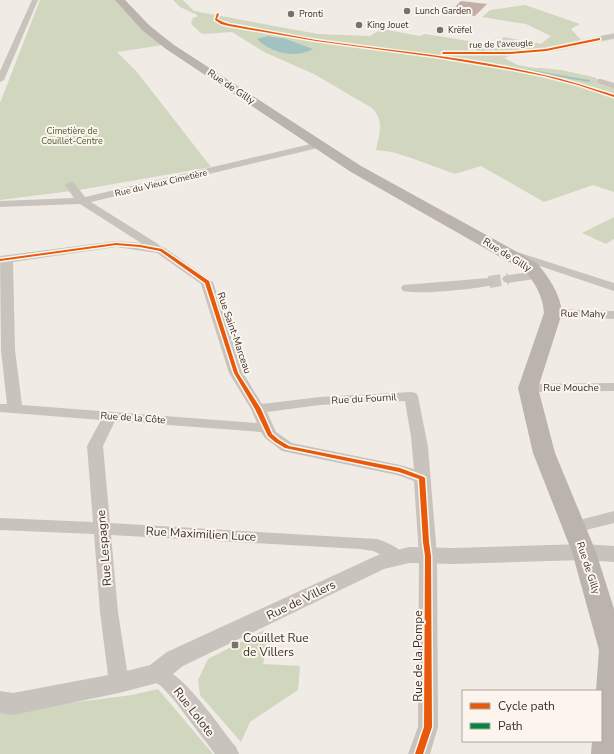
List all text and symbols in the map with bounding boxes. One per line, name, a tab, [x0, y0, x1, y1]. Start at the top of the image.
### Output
place label: Lunch Garden	[415, 5, 471, 17]
marker: Lunch Garden	[402, 6, 412, 16]
place label: Pronti	[299, 8, 323, 20]
marker: Pronti	[286, 9, 296, 19]
place label: King Jouet	[367, 19, 409, 31]
marker: King Jouet	[354, 20, 364, 30]
place label: Krëfel	[448, 24, 472, 36]
marker: Krëfel	[435, 25, 445, 35]
street label: rue de l'aveugle	[469, 37, 533, 51]
street label: Rue de Gilly	[205, 66, 258, 109]
park label: Cimetière de Couillet-Centre	[41, 125, 103, 147]
street label: Rue du Vieux Cimetière	[114, 166, 209, 199]
street label: Rue de Gilly	[480, 235, 535, 276]
street label: Rue Saint-Marceau	[213, 290, 255, 376]
street label: Rue Mahy	[560, 307, 606, 321]
street label: Rue Mouche	[543, 381, 599, 395]
street label: Rue du Fournil	[331, 390, 397, 408]
street label: Rue de la Côte	[100, 409, 166, 427]
street label: Rue Lespagne	[93, 509, 115, 587]
street label: Rue Maximilien Luce	[145, 523, 257, 545]
street label: Rue de Gilly	[573, 540, 603, 597]
street label: Rue de Villers	[264, 576, 338, 624]
street label: Rue de la Pompe	[410, 610, 426, 702]
place label: Couillet Rue de Villers	[243, 630, 309, 660]
marker: Couillet Rue de Villers	[230, 640, 240, 650]
street label: Rue Lolote	[170, 684, 218, 740]
legend	[462, 690, 602, 742]
text: Cycle path	[498, 698, 555, 714]
text: Path	[498, 718, 523, 734]

